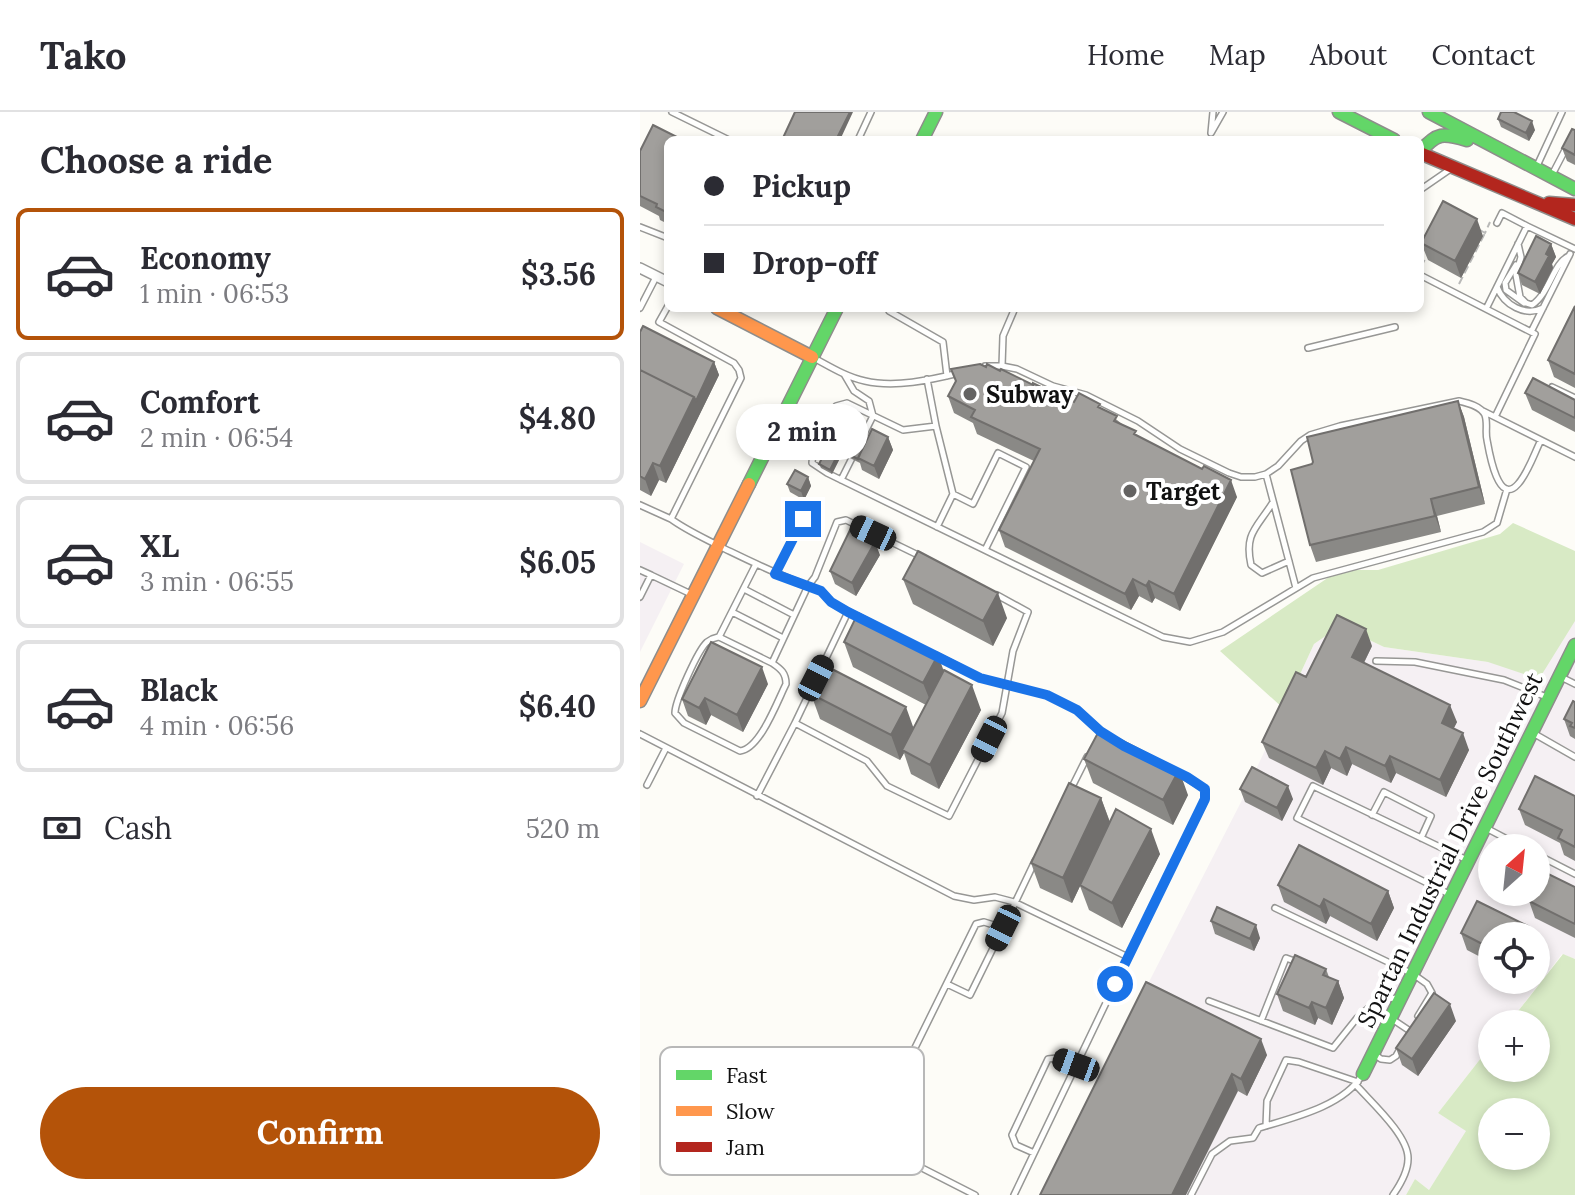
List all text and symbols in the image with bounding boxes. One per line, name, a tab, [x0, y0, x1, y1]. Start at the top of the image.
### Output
text: Tako	[40, 31, 127, 79]
text: Home	[1087, 37, 1165, 73]
text: Map	[1209, 37, 1266, 73]
text: About	[1310, 37, 1387, 73]
text: Contact	[1431, 37, 1535, 73]
text: Choose a ride	[40, 137, 272, 183]
text: Pickup	[752, 167, 851, 205]
icon: car	[44, 238, 116, 310]
text: Economy	[140, 239, 271, 277]
text: Drop-off	[752, 244, 877, 282]
text: $3.56	[521, 255, 596, 293]
text: 1 min · 06:53	[140, 277, 289, 310]
place label: Subway	[986, 379, 1074, 410]
icon: car	[44, 382, 116, 454]
text: Comfort	[140, 383, 260, 421]
marker: Subway	[961, 385, 979, 403]
text: $4.80	[519, 399, 596, 437]
callout: 2 min	[737, 403, 869, 459]
text: 2 min	[767, 415, 837, 448]
text: 2 min · 06:54	[140, 421, 293, 454]
place label: Target	[1146, 476, 1222, 507]
marker: Target	[1121, 482, 1139, 500]
route end	[785, 501, 821, 537]
car	[846, 512, 900, 554]
icon: car	[44, 526, 116, 598]
text: XL	[140, 527, 179, 565]
text: $6.05	[519, 543, 596, 581]
text: 3 min · 06:55	[140, 565, 294, 598]
car	[794, 651, 838, 705]
street label: Spartan Industrial Drive Southwest	[1350, 667, 1550, 1033]
icon: car	[44, 670, 116, 742]
text: Black	[140, 671, 218, 709]
text: $6.40	[519, 687, 596, 725]
text: 4 min · 06:56	[140, 709, 294, 742]
car	[967, 712, 1011, 766]
icon: cash	[40, 806, 84, 850]
text: Cash	[104, 809, 172, 847]
text: 520 m	[526, 812, 600, 845]
north arrow	[1478, 834, 1550, 906]
map controls	[1478, 834, 1550, 1170]
car	[982, 901, 1024, 955]
button: locate	[1478, 922, 1550, 994]
route start	[1097, 966, 1133, 1002]
button: +	[1478, 1010, 1550, 1082]
car	[1049, 1046, 1103, 1084]
legend	[660, 1047, 924, 1175]
text: Fast	[726, 1061, 768, 1089]
button: Confirm	[40, 1087, 600, 1179]
text: Slow	[726, 1097, 775, 1125]
button: −	[1478, 1098, 1550, 1170]
text: Jam	[725, 1133, 765, 1161]

